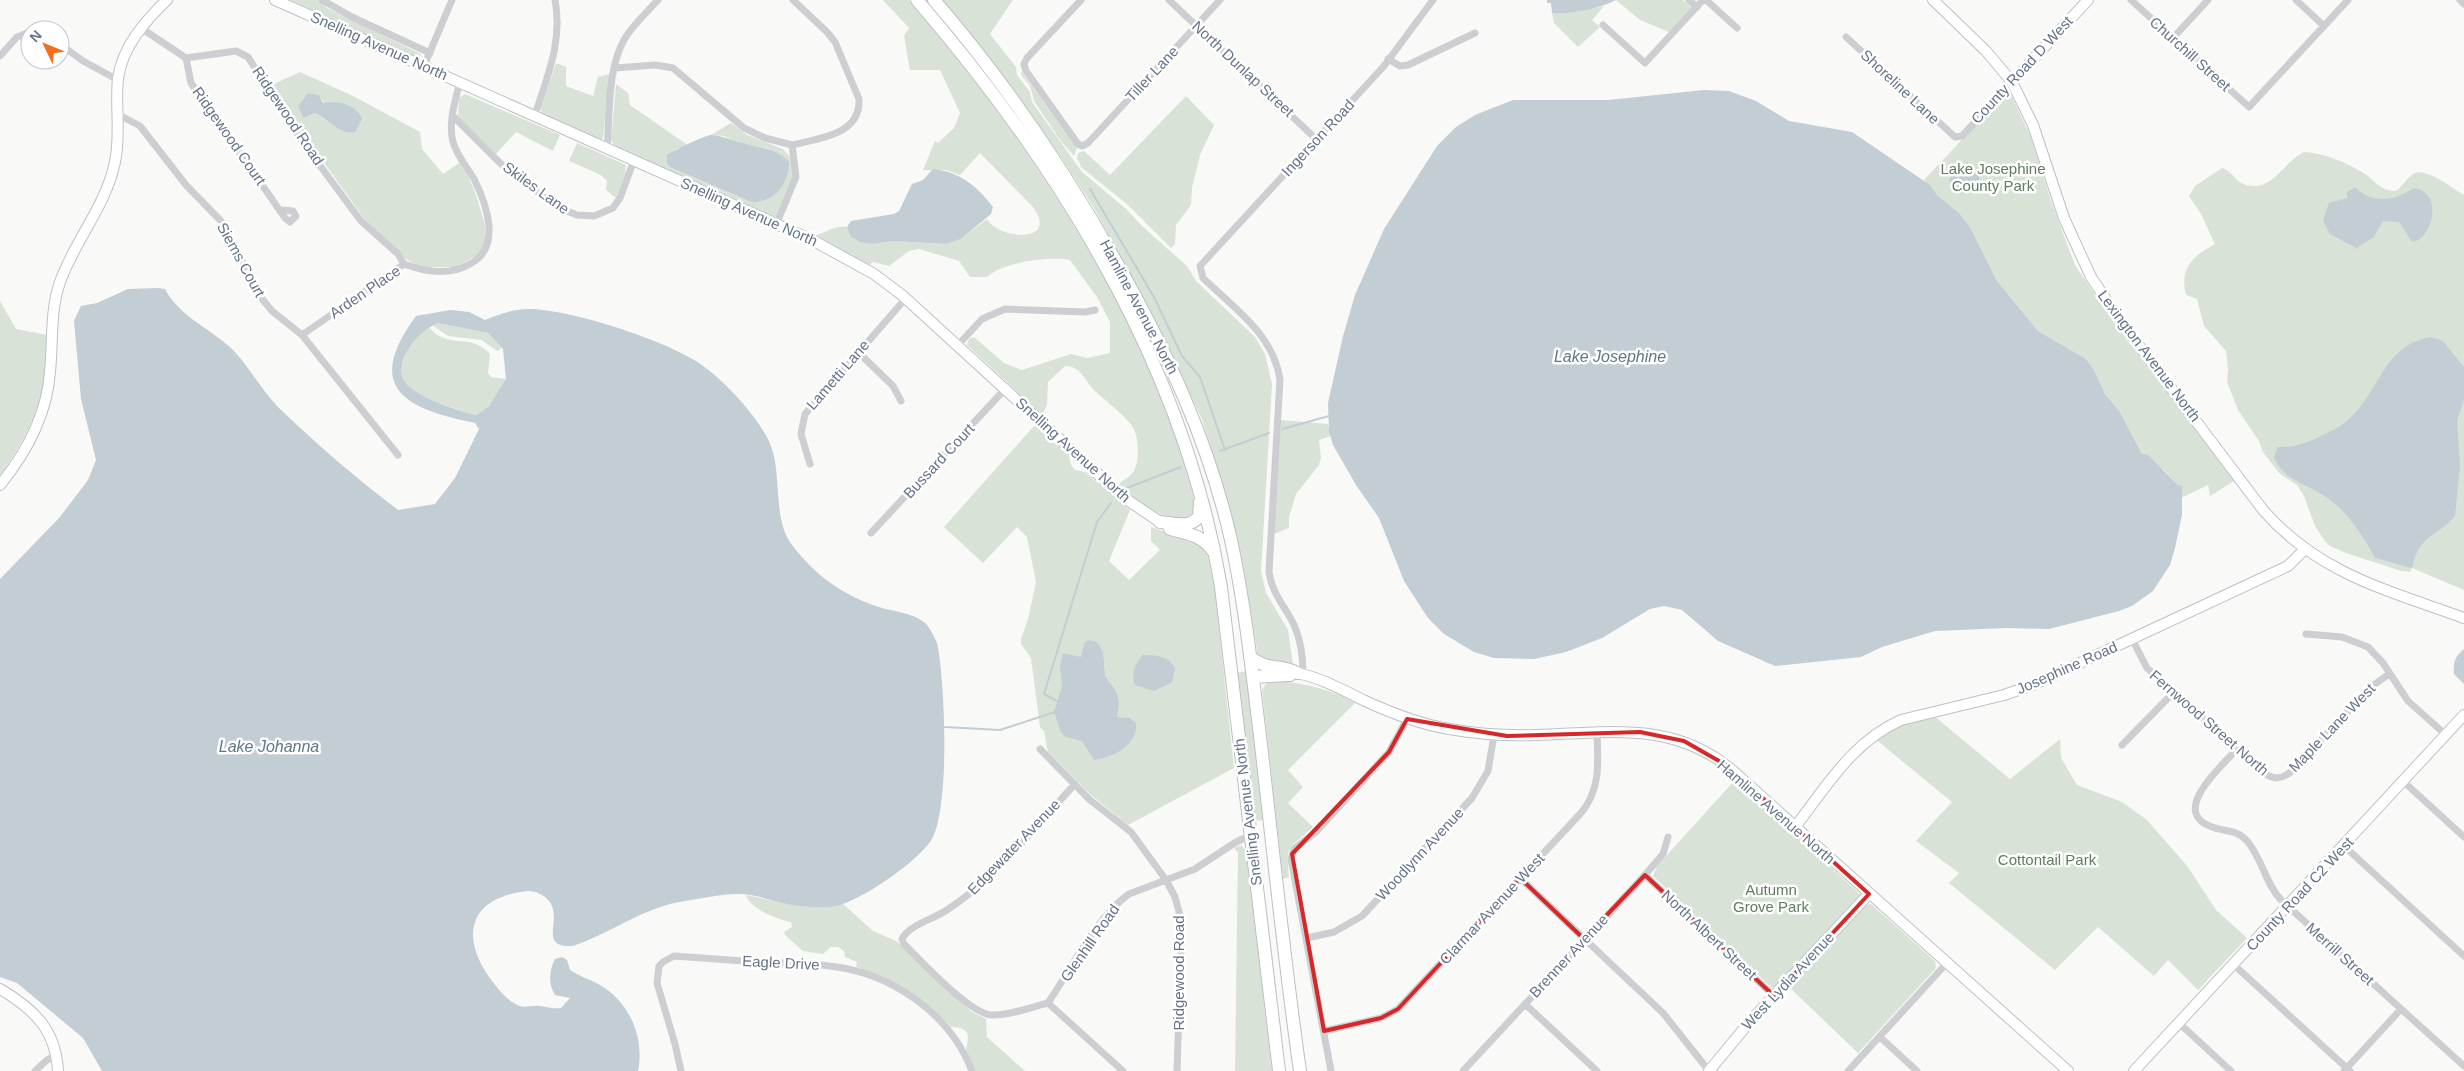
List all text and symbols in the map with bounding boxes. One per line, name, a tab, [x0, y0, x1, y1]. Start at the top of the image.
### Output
street label: Snelling Avenue North	[308, 8, 450, 83]
street label: County Road D West	[1967, 12, 2076, 127]
street label: Churchill Street	[2147, 13, 2235, 95]
street label: North Dunlap Street	[1189, 17, 1298, 121]
north arrow	[20, 20, 70, 70]
text: N	[26, 27, 45, 45]
street label: Tiller Lane	[1122, 42, 1182, 105]
street label: Shoreline Lane	[1858, 46, 1943, 127]
street label: Ridgewood Road	[249, 63, 328, 168]
street label: Ridgewood Court	[189, 83, 270, 189]
street label: Ingerson Road	[1278, 96, 1357, 179]
street label: Skiles Lane	[500, 158, 573, 217]
park label: Lake Josephine County Park	[1940, 160, 2046, 194]
street label: Snelling Avenue North	[678, 174, 820, 249]
street label: Siems Court	[214, 220, 269, 301]
street label: Hamline Avenue North	[1097, 237, 1182, 377]
street label: Arden Place	[326, 262, 403, 321]
street label: Lexington Avenue North	[2095, 287, 2204, 425]
street label: Lametti Lane	[803, 336, 872, 413]
water label: Lake Josephine	[1554, 348, 1666, 365]
street label: Snelling Avenue North	[1013, 394, 1134, 506]
street label: Bussard Court	[900, 419, 978, 502]
street label: Josephine Road	[2014, 638, 2120, 697]
street label: Fernwood Street North	[2146, 666, 2272, 779]
street label: Maple Lane West	[2285, 679, 2379, 775]
street label: Snelling Avenue North	[1230, 737, 1265, 887]
water label: Lake Johanna	[219, 738, 319, 755]
street label: Hamline Avenue North	[1714, 756, 1838, 867]
street label: Edgewater Avenue	[964, 796, 1063, 898]
street label: Woodlynn Avenue	[1372, 804, 1467, 903]
street label: County Road C2 West	[2243, 833, 2357, 954]
street label: Clarmar Avenue West	[1436, 849, 1548, 968]
park label: Cottontail Park	[1998, 851, 2097, 868]
park label: Autumn Grove Park	[1733, 881, 1809, 915]
street label: North Albert Street	[1658, 886, 1761, 983]
street label: Glenhill Road	[1057, 901, 1122, 984]
street label: Brenner Avenue	[1526, 911, 1611, 1001]
street label: Ridgewood Road	[1170, 915, 1187, 1031]
street label: Merrill Street	[2303, 919, 2378, 989]
street label: West Lydia Avenue	[1738, 928, 1837, 1033]
street label: Eagle Drive	[742, 952, 820, 973]

